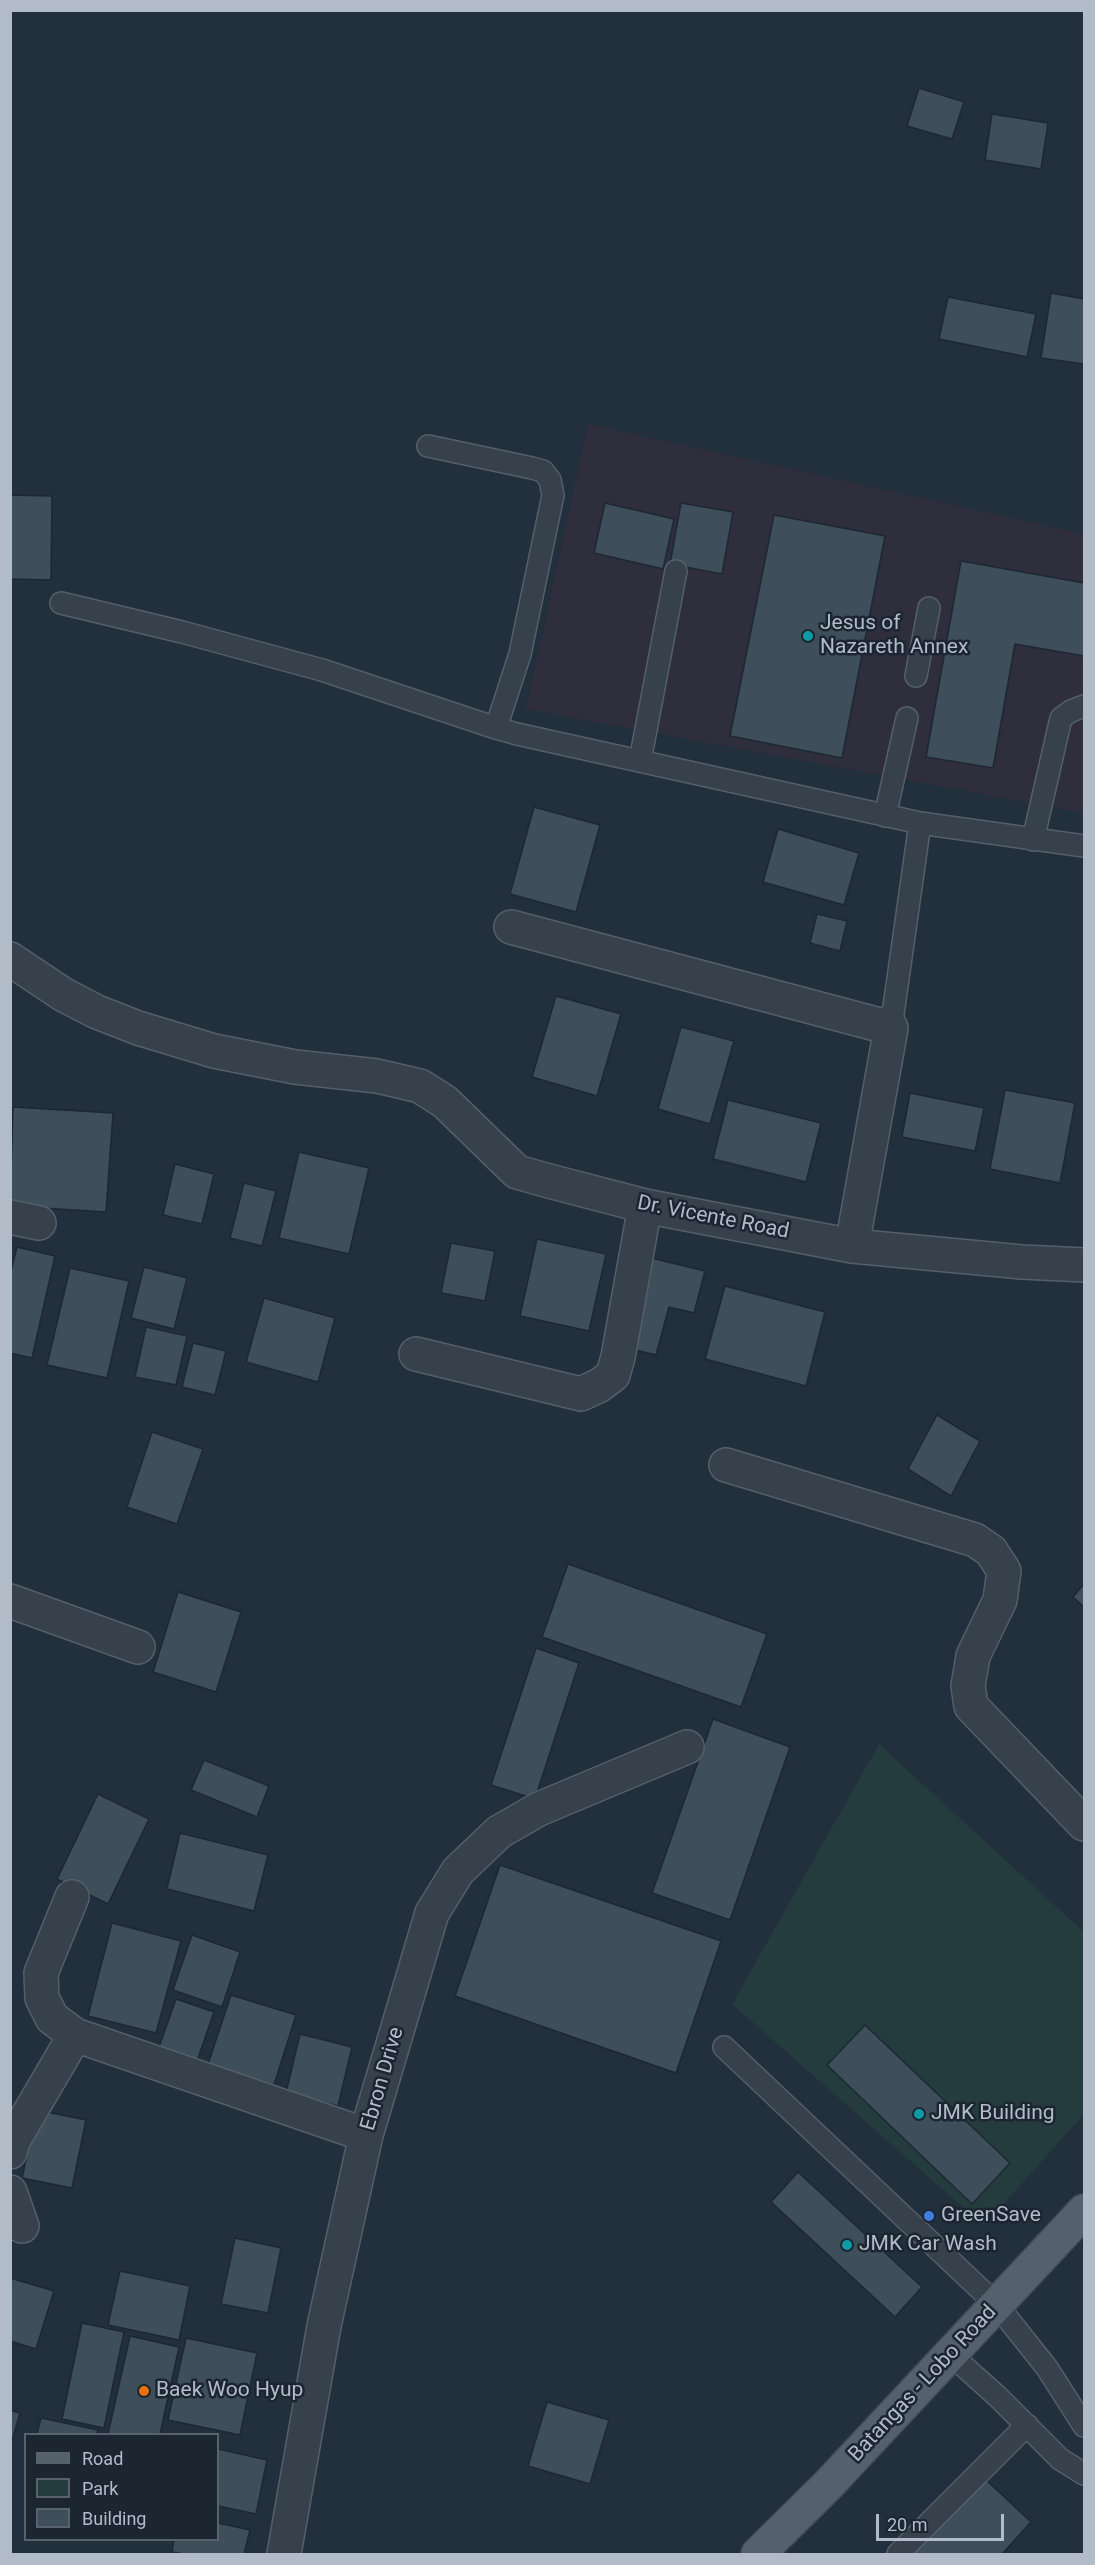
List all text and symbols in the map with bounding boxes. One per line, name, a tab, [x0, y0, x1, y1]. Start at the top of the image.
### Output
place label: Jesus of Nazareth Annex	[820, 611, 968, 661]
marker: Jesus of Nazareth Annex	[801, 629, 815, 643]
street label: Dr. Vicente Road	[635, 1191, 791, 1245]
street label: Ebron Drive	[356, 2024, 410, 2134]
place label: JMK Building	[931, 2101, 1055, 2127]
marker: JMK Building	[912, 2107, 926, 2121]
place label: GreenSave	[941, 2203, 1041, 2229]
marker: GreenSave	[922, 2209, 936, 2223]
place label: JMK Car Wash	[859, 2232, 997, 2258]
marker: JMK Car Wash	[840, 2238, 854, 2252]
street label: Batangas - Lobo Road	[844, 2300, 1002, 2468]
place label: Baek Woo Hyup	[156, 2378, 303, 2404]
marker: Baek Woo Hyup	[137, 2384, 151, 2398]
legend	[24, 2433, 219, 2541]
text: Road	[82, 2448, 123, 2469]
text: Park	[82, 2478, 118, 2499]
scale bar	[879, 2502, 1006, 2540]
text: Building	[82, 2508, 146, 2529]
text: 20 m	[887, 2514, 927, 2535]

